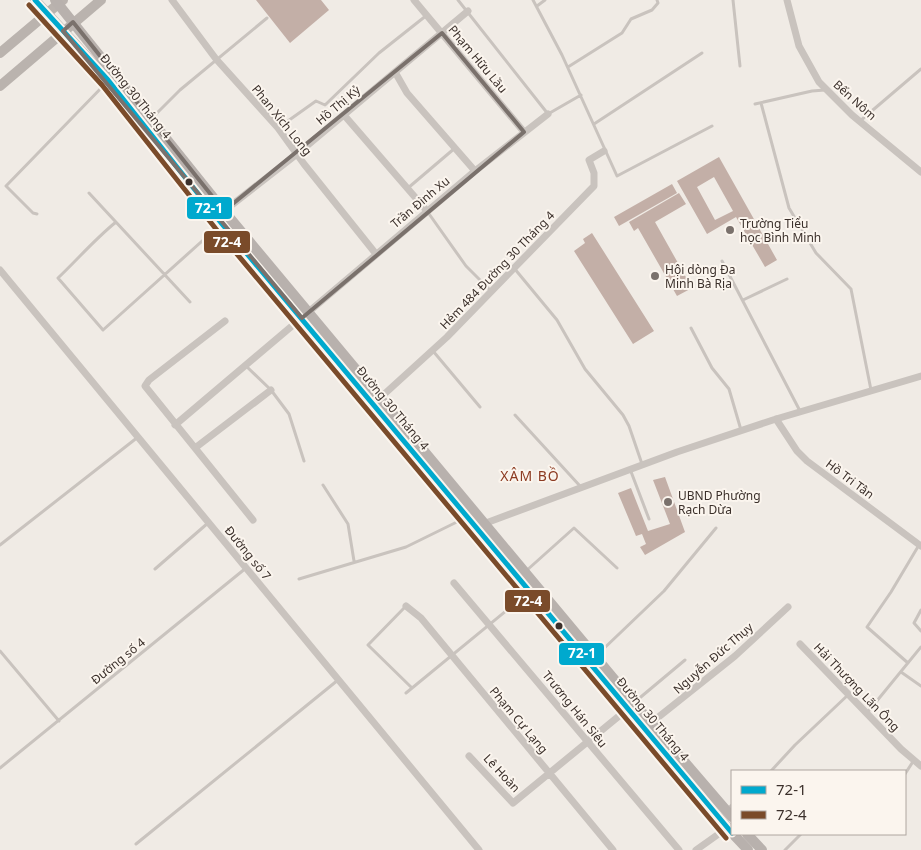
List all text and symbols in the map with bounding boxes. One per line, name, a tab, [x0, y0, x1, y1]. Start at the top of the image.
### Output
street label: Phạm Hữu Lầu	[445, 21, 511, 97]
street label: Đường 30 Tháng 4	[96, 50, 176, 142]
street label: Bến Nôm	[830, 76, 880, 124]
street label: Phan Xích Long	[248, 81, 316, 159]
street label: Hồ Thị Kỷ	[312, 81, 364, 129]
street label: Trần Đình Xu	[387, 172, 453, 232]
unlabelled marker	[184, 177, 194, 187]
line badge: 72-1	[186, 196, 233, 220]
text: 72-1	[195, 198, 223, 217]
street label: Hẻm 484 Đường 30 Tháng 4	[436, 207, 558, 333]
place label: Trường Tiểu học Bình Minh	[740, 215, 821, 246]
marker: Trường Tiểu học Bình Minh	[724, 224, 736, 236]
line badge: 72-4	[203, 230, 251, 254]
text: 72-4	[213, 232, 241, 251]
place label: Hội dòng Đa Minh Bà Rịa	[665, 261, 735, 292]
marker: Hội dòng Đa Minh Bà Rịa	[649, 270, 661, 282]
street label: Đường 30 Tháng 4	[353, 362, 433, 454]
street label: Hồ Tri Tân	[822, 455, 878, 503]
district label: XÂM BỒ	[500, 466, 560, 485]
place label: UBND Phường Rạch Dừa	[678, 487, 761, 518]
marker: UBND Phường Rạch Dừa	[662, 496, 674, 508]
street label: Đường số 7	[221, 522, 275, 584]
line badge: 72-4	[504, 589, 551, 613]
text: 72-4	[514, 591, 542, 610]
street label: Nguyễn Đức Thụy	[669, 618, 757, 697]
unlabelled marker	[554, 621, 564, 631]
street label: Đường số 4	[87, 634, 149, 688]
street label: Hải Thượng Lãn Ông	[810, 639, 904, 735]
line badge: 72-1	[558, 642, 605, 666]
text: 72-1	[568, 643, 596, 662]
street label: Trương Hán Siêu	[539, 667, 611, 751]
street label: Đường 30 Tháng 4	[613, 673, 693, 765]
street label: Phạm Cự Lạng	[486, 683, 552, 757]
street label: Lê Hoàn	[480, 750, 524, 796]
legend	[731, 770, 906, 835]
text: 72-1	[776, 779, 807, 799]
text: 72-4	[776, 804, 807, 824]

